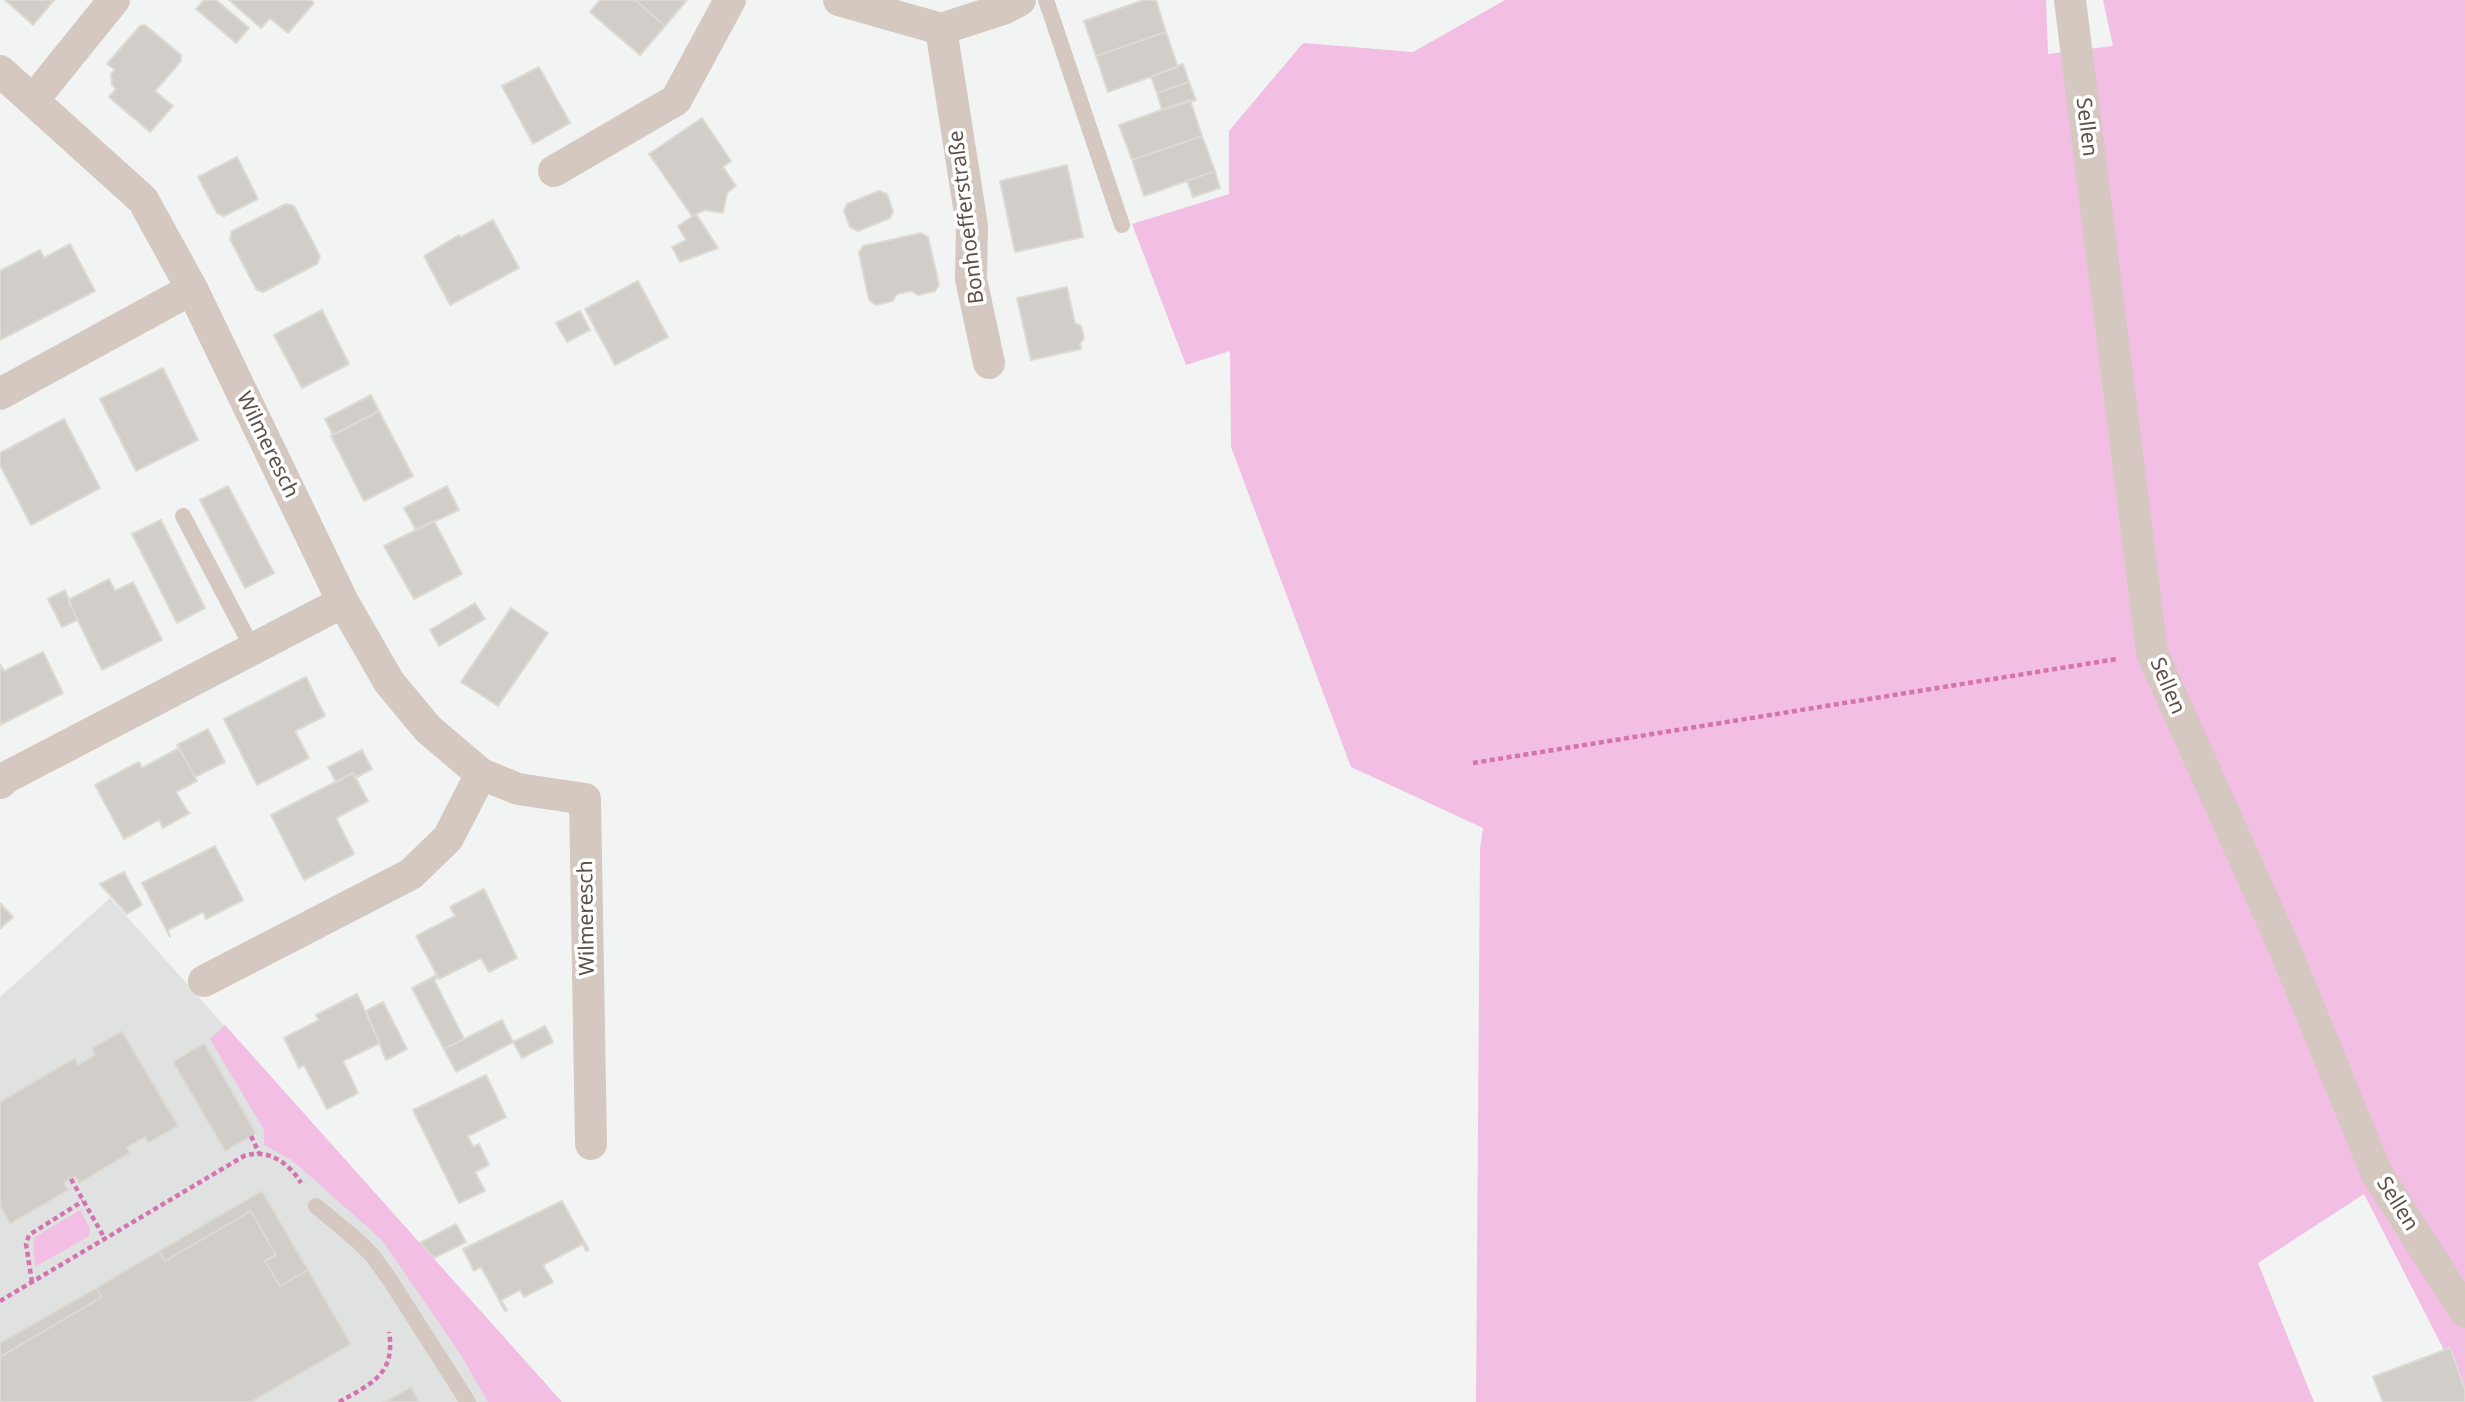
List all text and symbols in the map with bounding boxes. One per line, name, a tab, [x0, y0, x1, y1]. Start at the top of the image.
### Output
street label: Sellen	[2070, 96, 2102, 158]
street label: Bonhoefferstraße	[944, 129, 990, 305]
street label: Wilmeresch	[230, 388, 304, 502]
street label: Sellen	[2144, 654, 2190, 718]
street label: Wilmeresch	[573, 860, 601, 976]
street label: Sellen	[2371, 1172, 2423, 1236]

